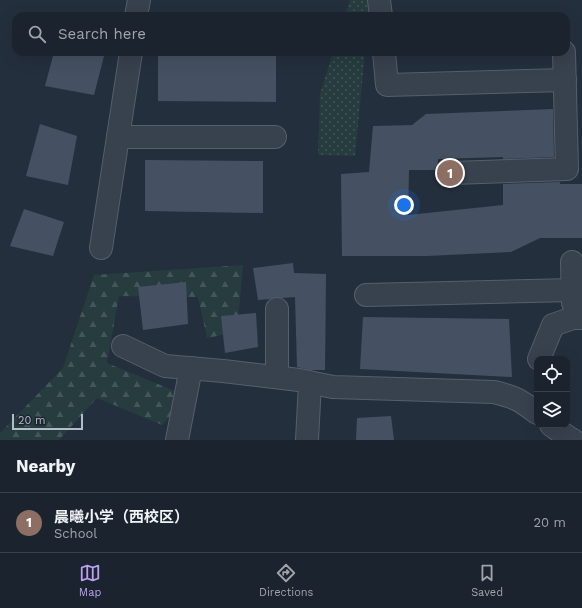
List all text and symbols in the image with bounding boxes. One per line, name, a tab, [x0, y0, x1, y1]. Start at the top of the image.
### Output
search box	[12, 12, 570, 56]
icon: search	[26, 23, 48, 45]
text: Search here	[58, 25, 146, 43]
pin: 1	[437, 158, 463, 188]
your location	[394, 195, 414, 215]
map controls	[534, 356, 570, 428]
button: locate	[534, 356, 570, 392]
button: layers	[534, 392, 570, 428]
scale bar	[12, 412, 83, 431]
text: 20 m	[18, 414, 46, 427]
text: Nearby	[16, 456, 75, 476]
text: 晨曦小学（西校区）	[54, 508, 189, 526]
text: 1	[26, 515, 32, 530]
text: 20 m	[534, 515, 566, 530]
text: School	[54, 526, 97, 541]
tab: Map	[79, 562, 101, 599]
tab: Directions	[259, 562, 313, 599]
tab: Saved	[471, 562, 503, 599]

